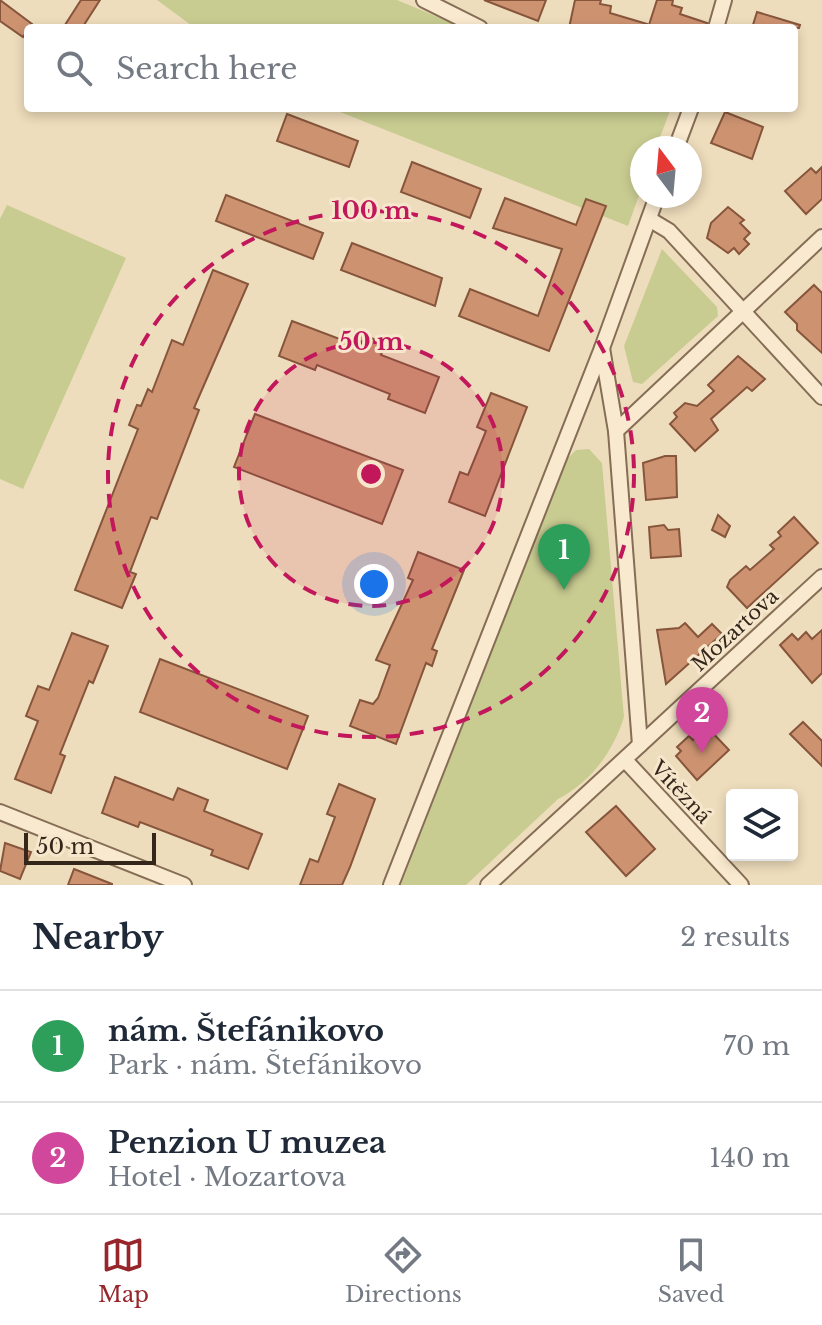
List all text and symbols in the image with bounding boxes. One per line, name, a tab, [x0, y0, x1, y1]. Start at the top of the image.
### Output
search box	[24, 24, 798, 112]
icon: search	[52, 46, 96, 90]
text: Search here	[116, 50, 297, 87]
north arrow	[630, 136, 702, 208]
text: 100 m	[331, 196, 411, 225]
text: 50 m	[338, 327, 404, 356]
centre of rings	[357, 460, 385, 488]
pin: 1	[538, 524, 590, 590]
your location	[354, 564, 394, 604]
street label: Mozartova	[687, 583, 784, 676]
pin: 2	[676, 687, 728, 753]
street label: Vítězná	[645, 755, 717, 829]
map controls	[726, 789, 798, 861]
button: layers	[726, 789, 798, 861]
scale bar	[24, 829, 156, 865]
text: 50 m	[36, 833, 94, 860]
text: Nearby	[32, 916, 164, 958]
text: 2 results	[680, 921, 790, 953]
text: nám. Štefánikovo	[108, 1012, 384, 1049]
text: 1	[52, 1030, 64, 1062]
text: 70 m	[723, 1030, 790, 1062]
text: Park · nám. Štefánikovo	[108, 1049, 422, 1081]
text: Penzion U muzea	[108, 1124, 386, 1161]
text: 2	[50, 1142, 66, 1174]
text: 140 m	[709, 1142, 790, 1174]
text: Hotel · Mozartova	[108, 1161, 346, 1193]
tab: Map	[98, 1233, 149, 1308]
tab: Directions	[345, 1233, 462, 1308]
tab: Saved	[658, 1233, 724, 1308]

